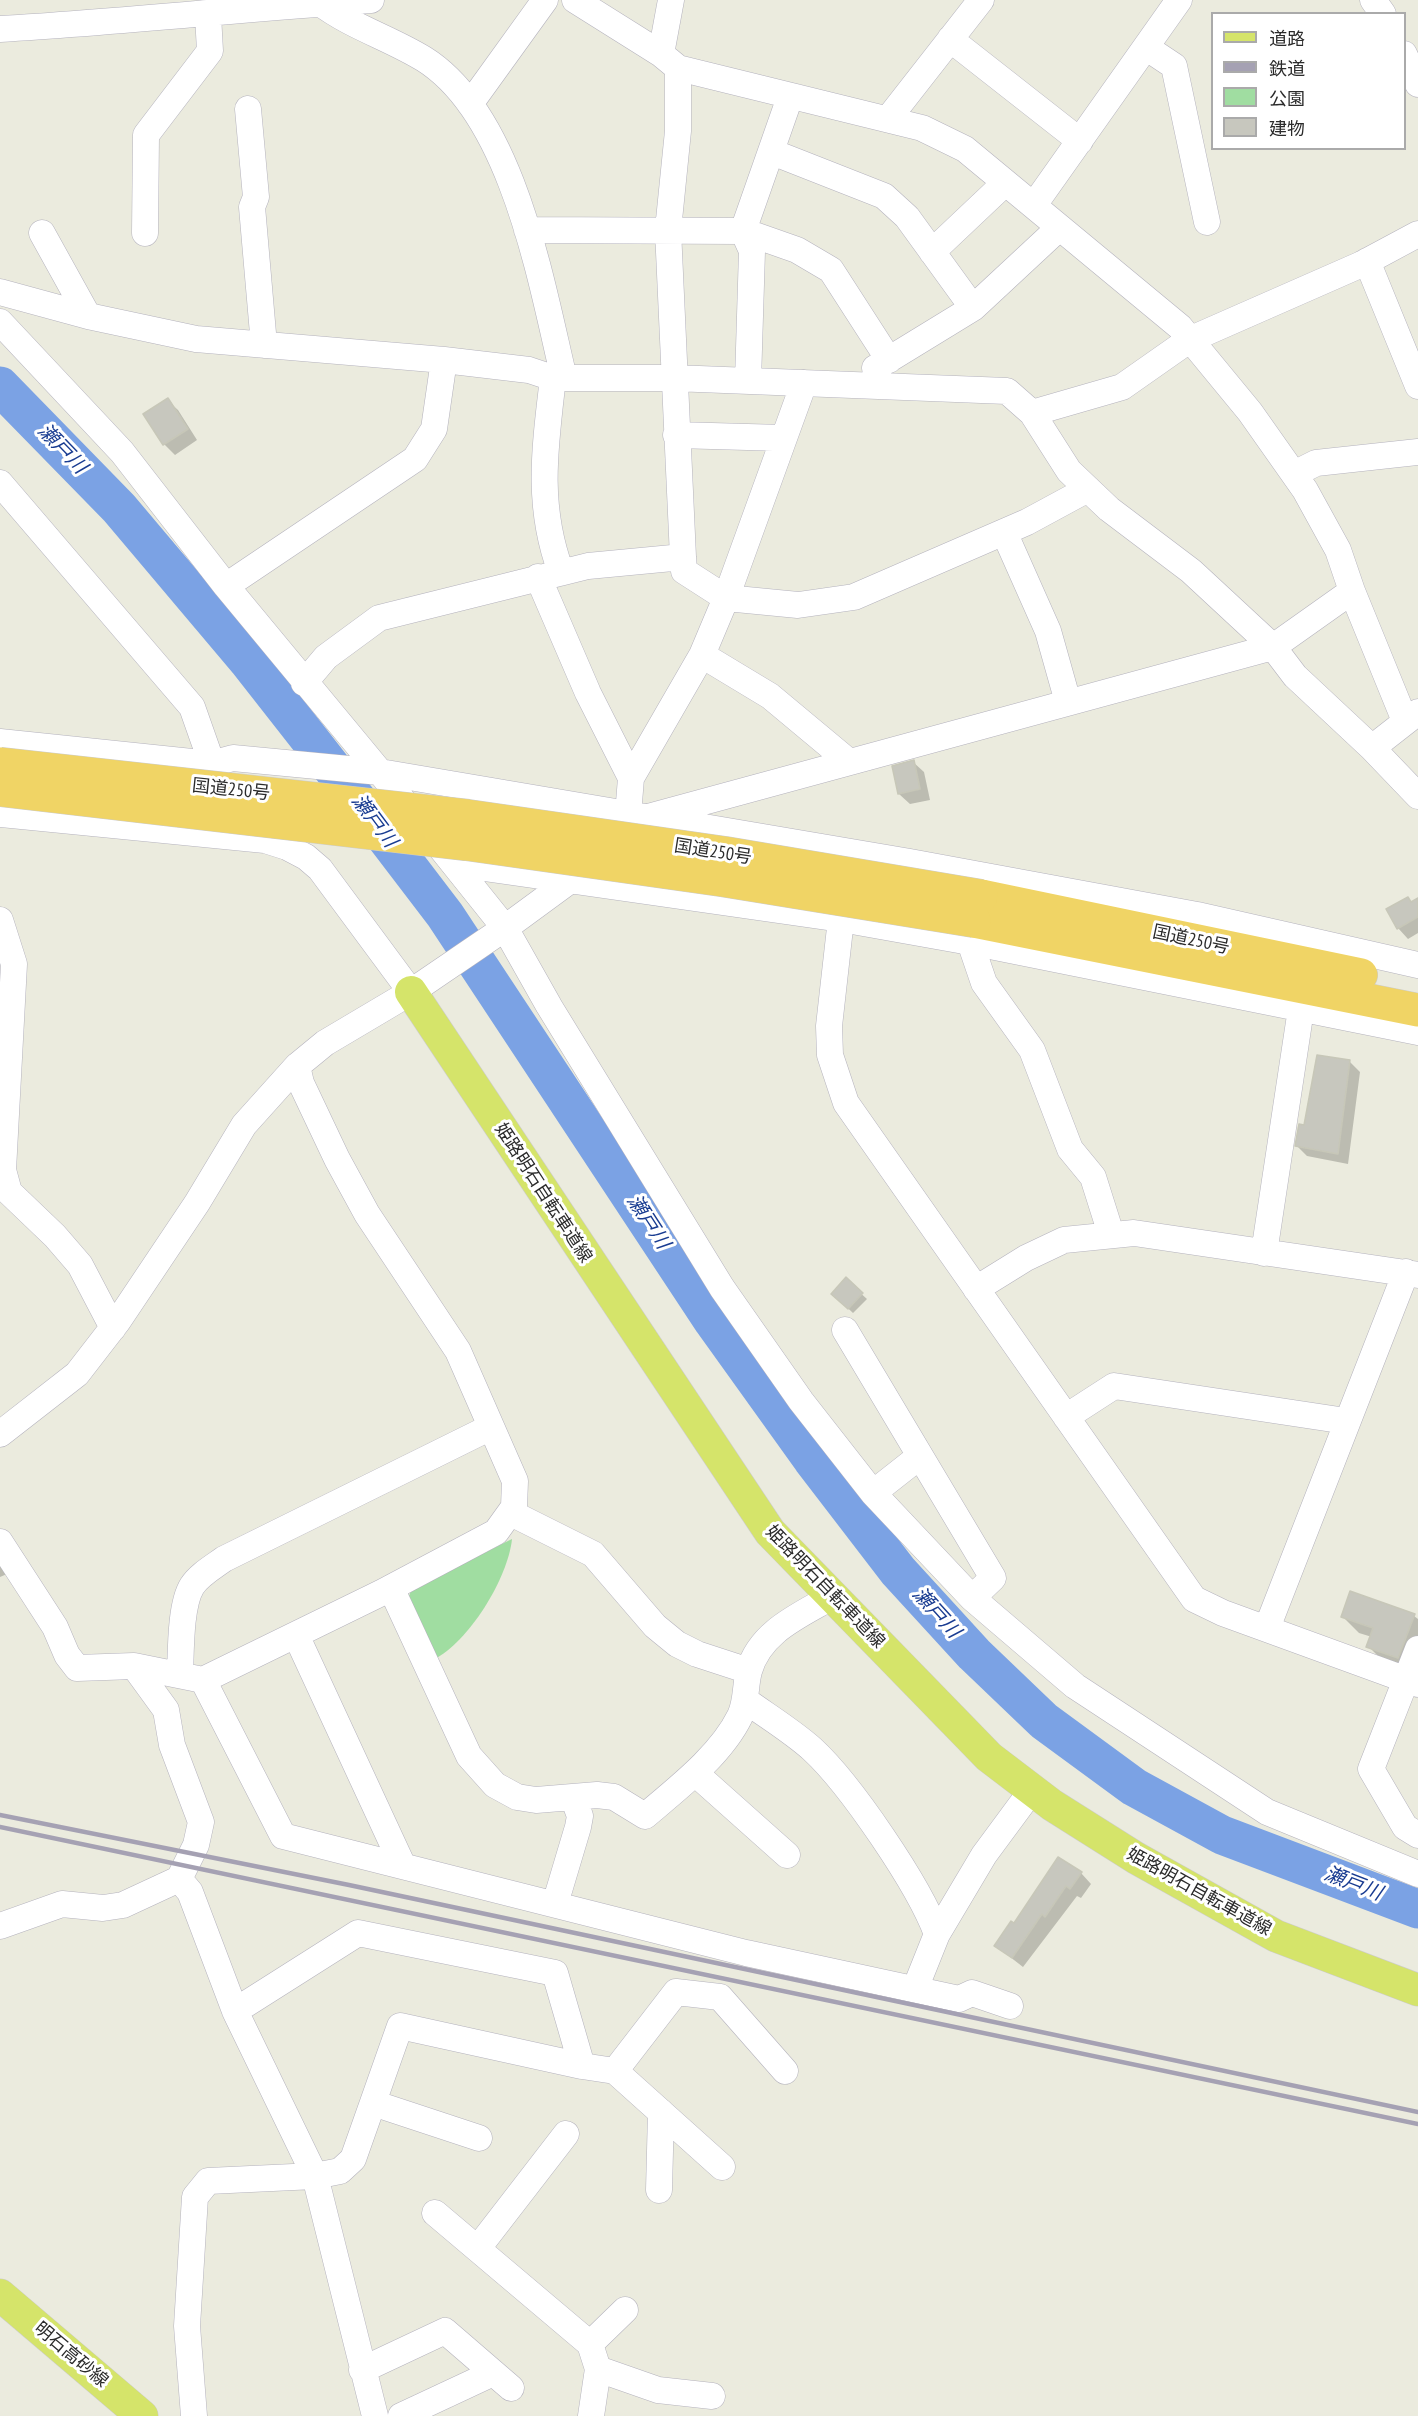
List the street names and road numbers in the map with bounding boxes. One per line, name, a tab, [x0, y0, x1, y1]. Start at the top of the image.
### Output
street label: 国道250号	[191, 775, 271, 805]
street label: 国道250号	[673, 835, 753, 869]
street label: 国道250号	[1150, 921, 1232, 959]
street label: 姫路明石自転車道線	[490, 1119, 596, 1267]
street label: 姫路明石自転車道線	[761, 1521, 889, 1653]
street label: 姫路明石自転車道線	[1123, 1843, 1275, 1941]
street label: 明石高砂線	[30, 2318, 112, 2392]

